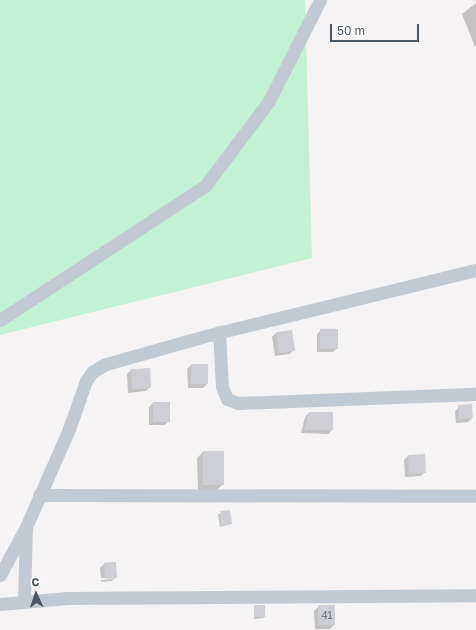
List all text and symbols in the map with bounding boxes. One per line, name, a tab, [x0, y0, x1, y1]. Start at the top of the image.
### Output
scale bar	[332, 16, 421, 42]
text: 50 m	[337, 23, 365, 38]
north arrow	[16, 574, 56, 614]
text: С	[31, 575, 40, 588]
house number: 41	[322, 610, 332, 622]

